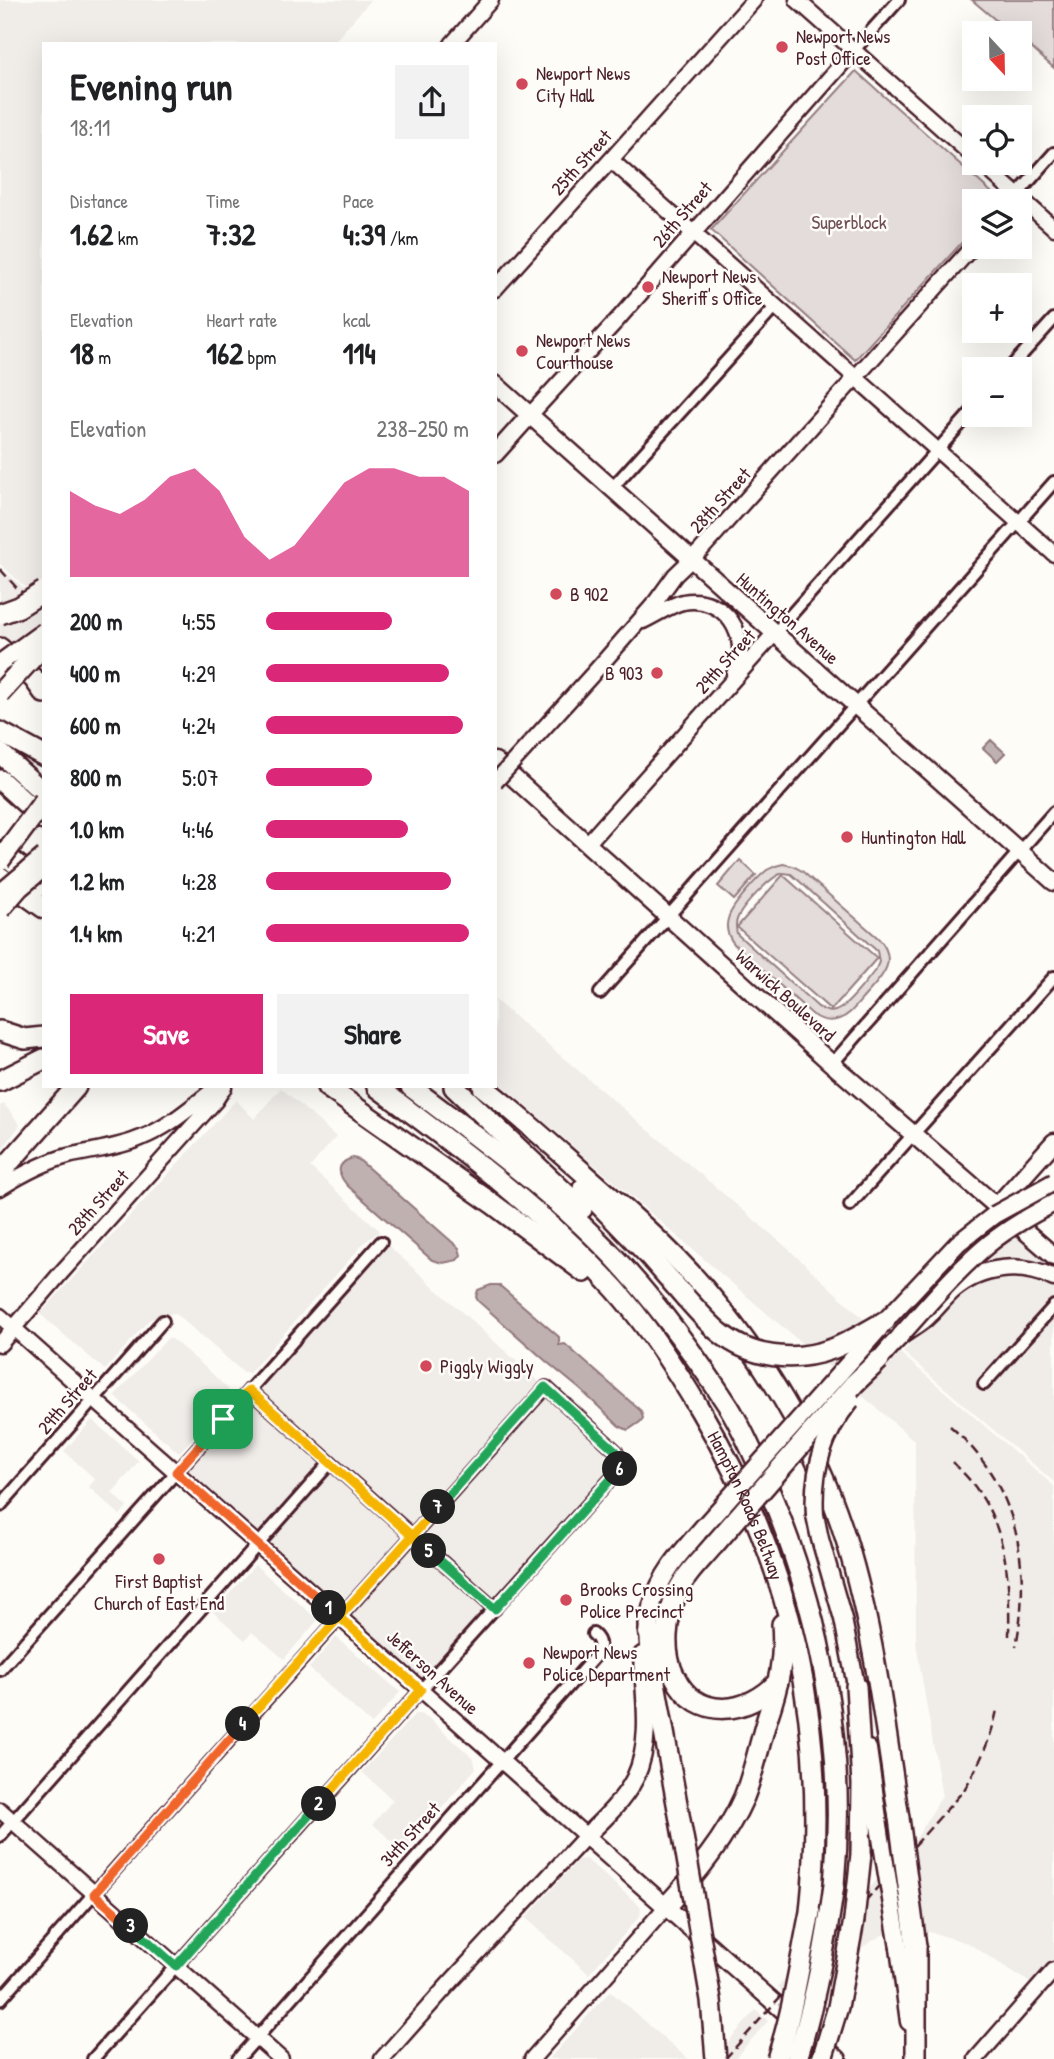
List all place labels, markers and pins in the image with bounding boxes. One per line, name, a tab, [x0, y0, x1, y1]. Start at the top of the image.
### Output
place label: Newport News Post Office	[796, 23, 890, 71]
marker: Newport News Post Office	[774, 39, 790, 55]
place label: Newport News City Hall	[536, 60, 630, 108]
marker: Newport News City Hall	[514, 76, 530, 92]
place label: Newport News Sheriff's Office	[662, 263, 763, 311]
marker: Newport News Sheriff's Office	[640, 279, 656, 295]
place label: Newport News Courthouse	[536, 327, 630, 375]
marker: Newport News Courthouse	[514, 343, 530, 359]
place label: B 902	[570, 581, 608, 607]
marker: B 902	[548, 586, 564, 602]
place label: B 903	[605, 660, 643, 686]
marker: B 903	[649, 665, 665, 681]
place label: Huntington Hall	[861, 824, 966, 850]
marker: Huntington Hall	[839, 829, 855, 845]
place label: Piggly Wiggly	[440, 1353, 534, 1379]
marker: Piggly Wiggly	[418, 1358, 434, 1374]
pin	[193, 1389, 253, 1449]
pin: 6	[602, 1452, 638, 1486]
pin: 7	[420, 1490, 456, 1524]
pin: 5	[412, 1534, 446, 1568]
marker: First Baptist Church of East End	[151, 1551, 167, 1567]
place label: First Baptist Church of East End	[94, 1568, 225, 1616]
place label: Brooks Crossing Police Precinct	[580, 1576, 693, 1624]
pin: 1	[312, 1590, 346, 1626]
marker: Brooks Crossing Police Precinct	[558, 1592, 574, 1608]
place label: Newport News Police Department	[543, 1639, 670, 1687]
marker: Newport News Police Department	[521, 1655, 537, 1671]
pin: 4	[226, 1706, 260, 1742]
pin: 2	[302, 1786, 336, 1822]
pin: 3	[114, 1909, 148, 1944]

